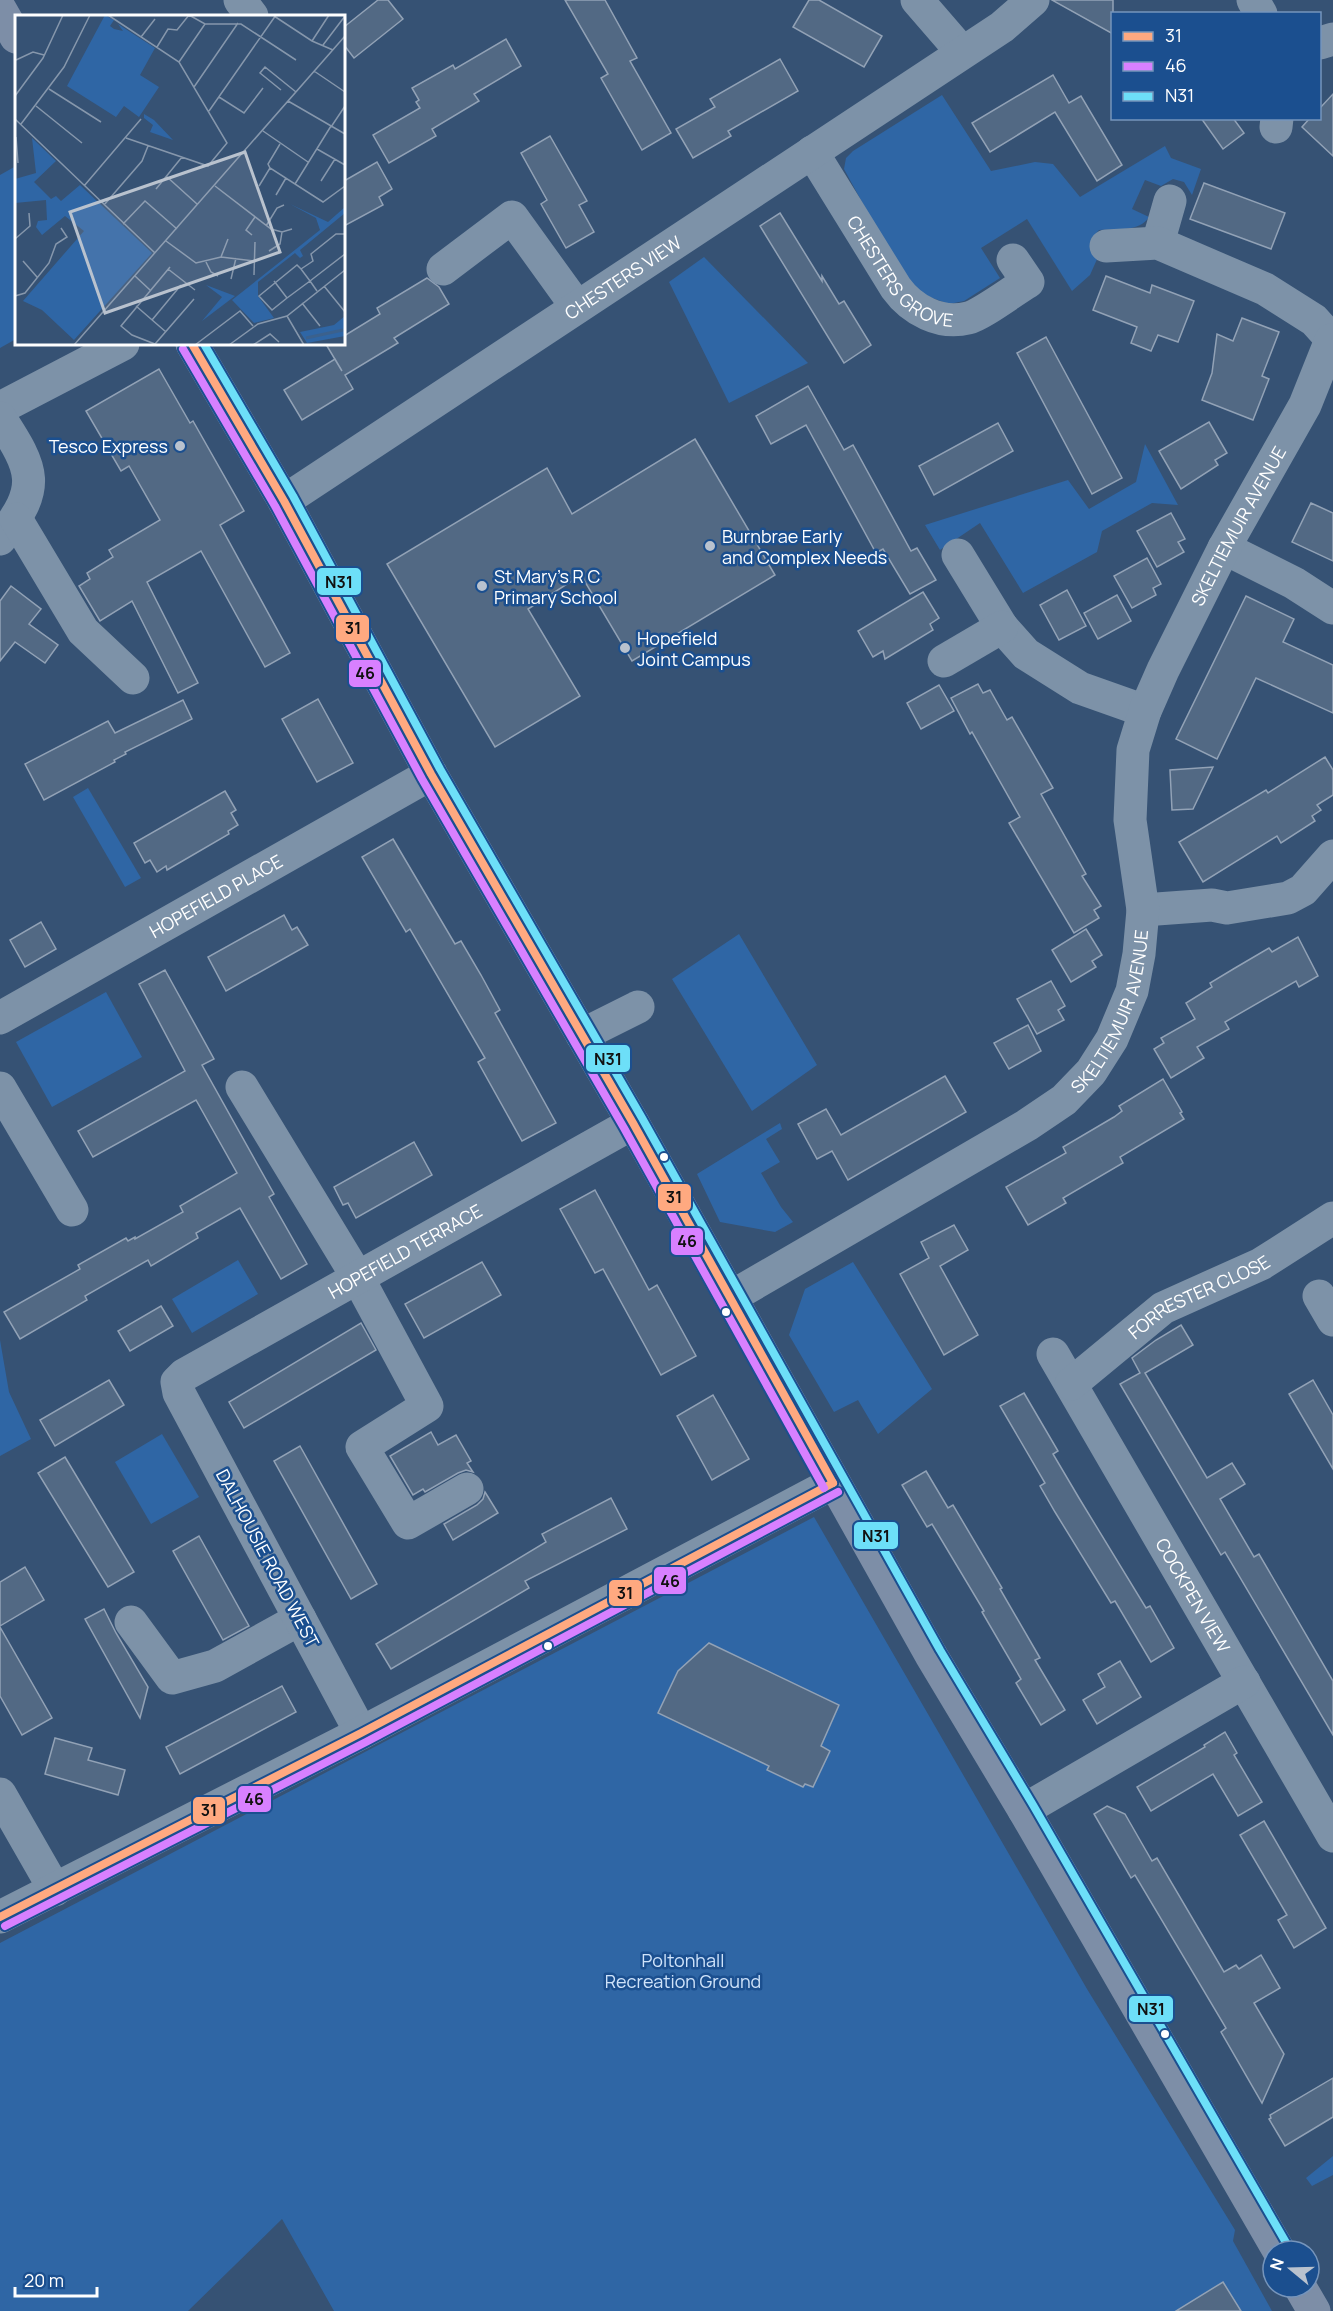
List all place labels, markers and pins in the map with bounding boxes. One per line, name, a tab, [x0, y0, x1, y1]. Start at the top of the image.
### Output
place label: Tesco Express	[49, 434, 168, 458]
marker: Tesco Express	[173, 439, 187, 453]
place label: Burnbrae Early and Complex Needs	[722, 524, 887, 569]
marker: Burnbrae Early and Complex Needs	[703, 539, 717, 553]
place label: St Mary's R C Primary School	[494, 564, 618, 609]
marker: St Mary's R C Primary School	[475, 579, 489, 593]
place label: Hopefield Joint Campus	[637, 626, 751, 671]
marker: Hopefield Joint Campus	[618, 641, 632, 655]
unlabelled marker	[658, 1151, 670, 1163]
unlabelled marker	[720, 1306, 732, 1318]
unlabelled marker	[542, 1640, 554, 1652]
unlabelled marker	[1159, 2028, 1171, 2040]

